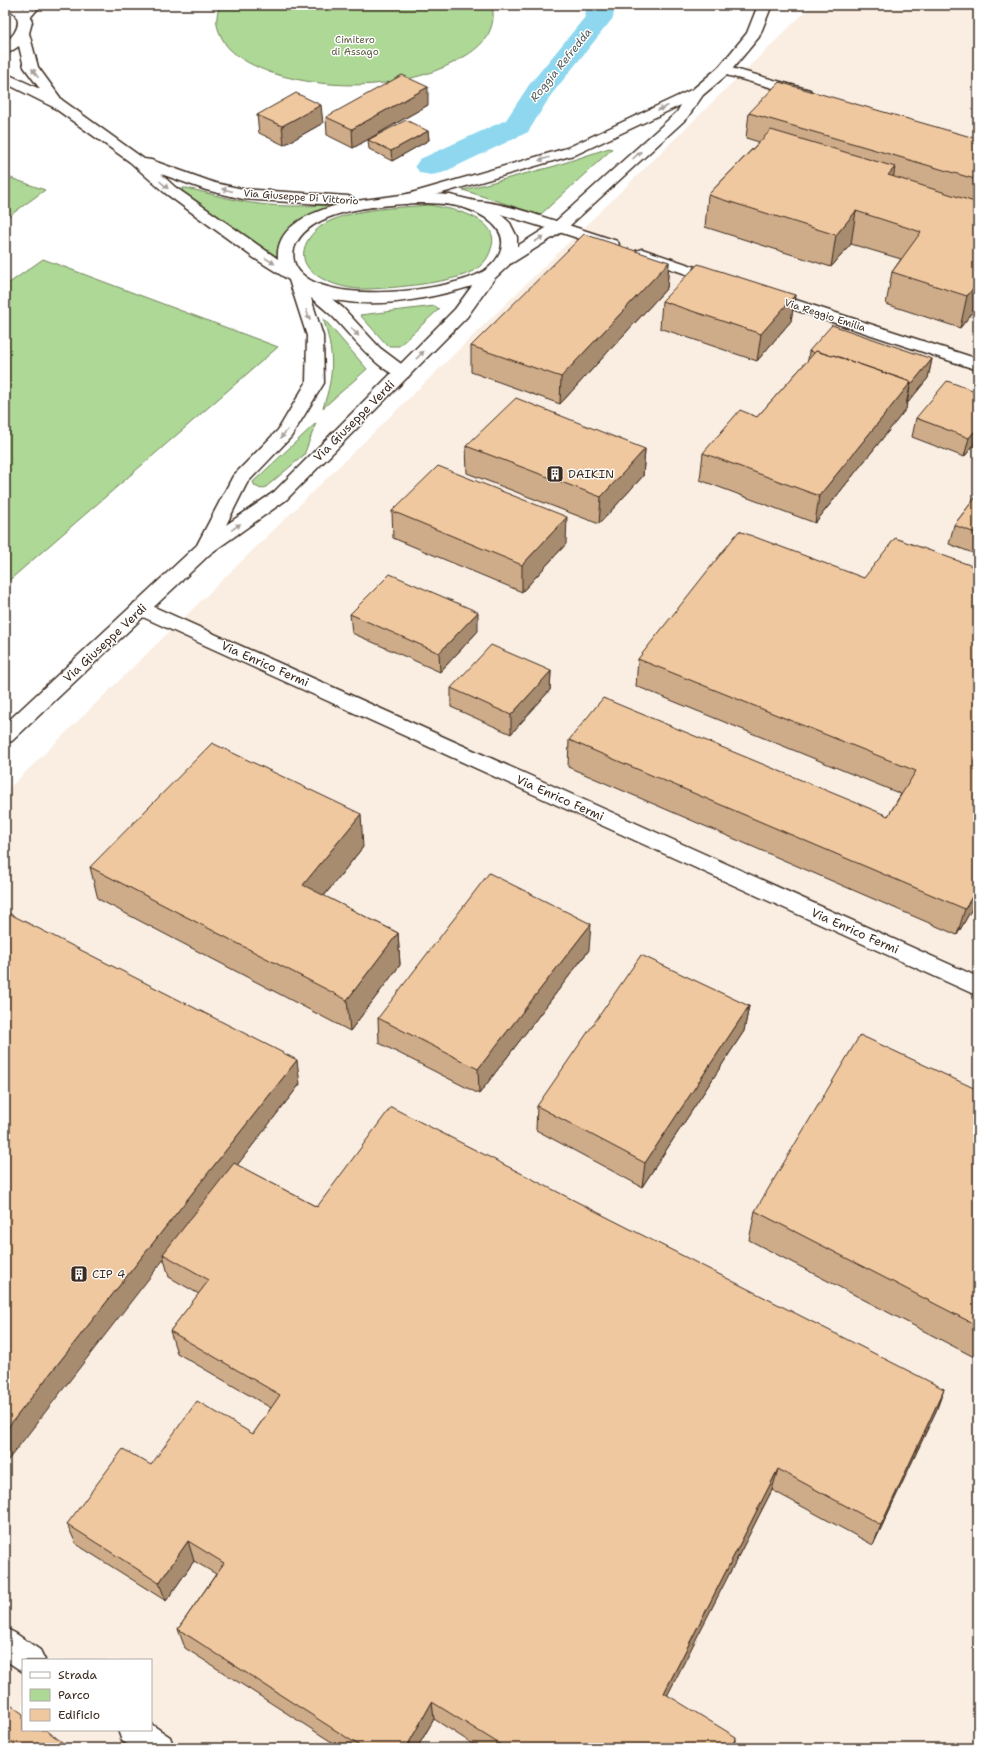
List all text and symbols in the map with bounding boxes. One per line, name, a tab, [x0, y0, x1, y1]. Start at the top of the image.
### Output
water label: Roggia Refredda	[527, 25, 595, 105]
park label: Cimitero di Assago	[331, 33, 379, 58]
one-way arrow	[31, 67, 39, 78]
one-way arrow	[657, 105, 669, 111]
one-way arrow	[632, 151, 643, 160]
one-way arrow	[538, 156, 550, 162]
one-way arrow	[159, 180, 170, 189]
street label: Via Giuseppe Di Vittorio	[243, 186, 359, 208]
one-way arrow	[221, 187, 233, 193]
one-way arrow	[533, 236, 545, 243]
one-way arrow	[265, 257, 275, 265]
street label: Via Reggio Emilia	[783, 296, 868, 334]
one-way arrow	[305, 309, 311, 321]
one-way arrow	[351, 327, 360, 337]
one-way arrow	[415, 350, 425, 360]
street label: Via Giuseppe Verdi	[310, 377, 398, 465]
one-way arrow	[279, 429, 288, 439]
building icon: DAIKIN	[545, 464, 565, 484]
place label: DAIKIN	[568, 466, 614, 482]
one-way arrow	[231, 523, 241, 531]
street label: Via Giuseppe Verdi	[60, 600, 150, 686]
street label: Via Enrico Fermi	[219, 637, 311, 691]
street label: Via Enrico Fermi	[514, 771, 606, 825]
street label: Via Enrico Fermi	[809, 904, 901, 958]
building icon: CIP 4	[69, 1264, 89, 1284]
place label: CIP 4	[92, 1266, 125, 1282]
legend	[22, 1659, 152, 1731]
text: Strada	[58, 1667, 98, 1683]
text: Parco	[58, 1687, 90, 1703]
text: Edificio	[58, 1707, 100, 1723]

